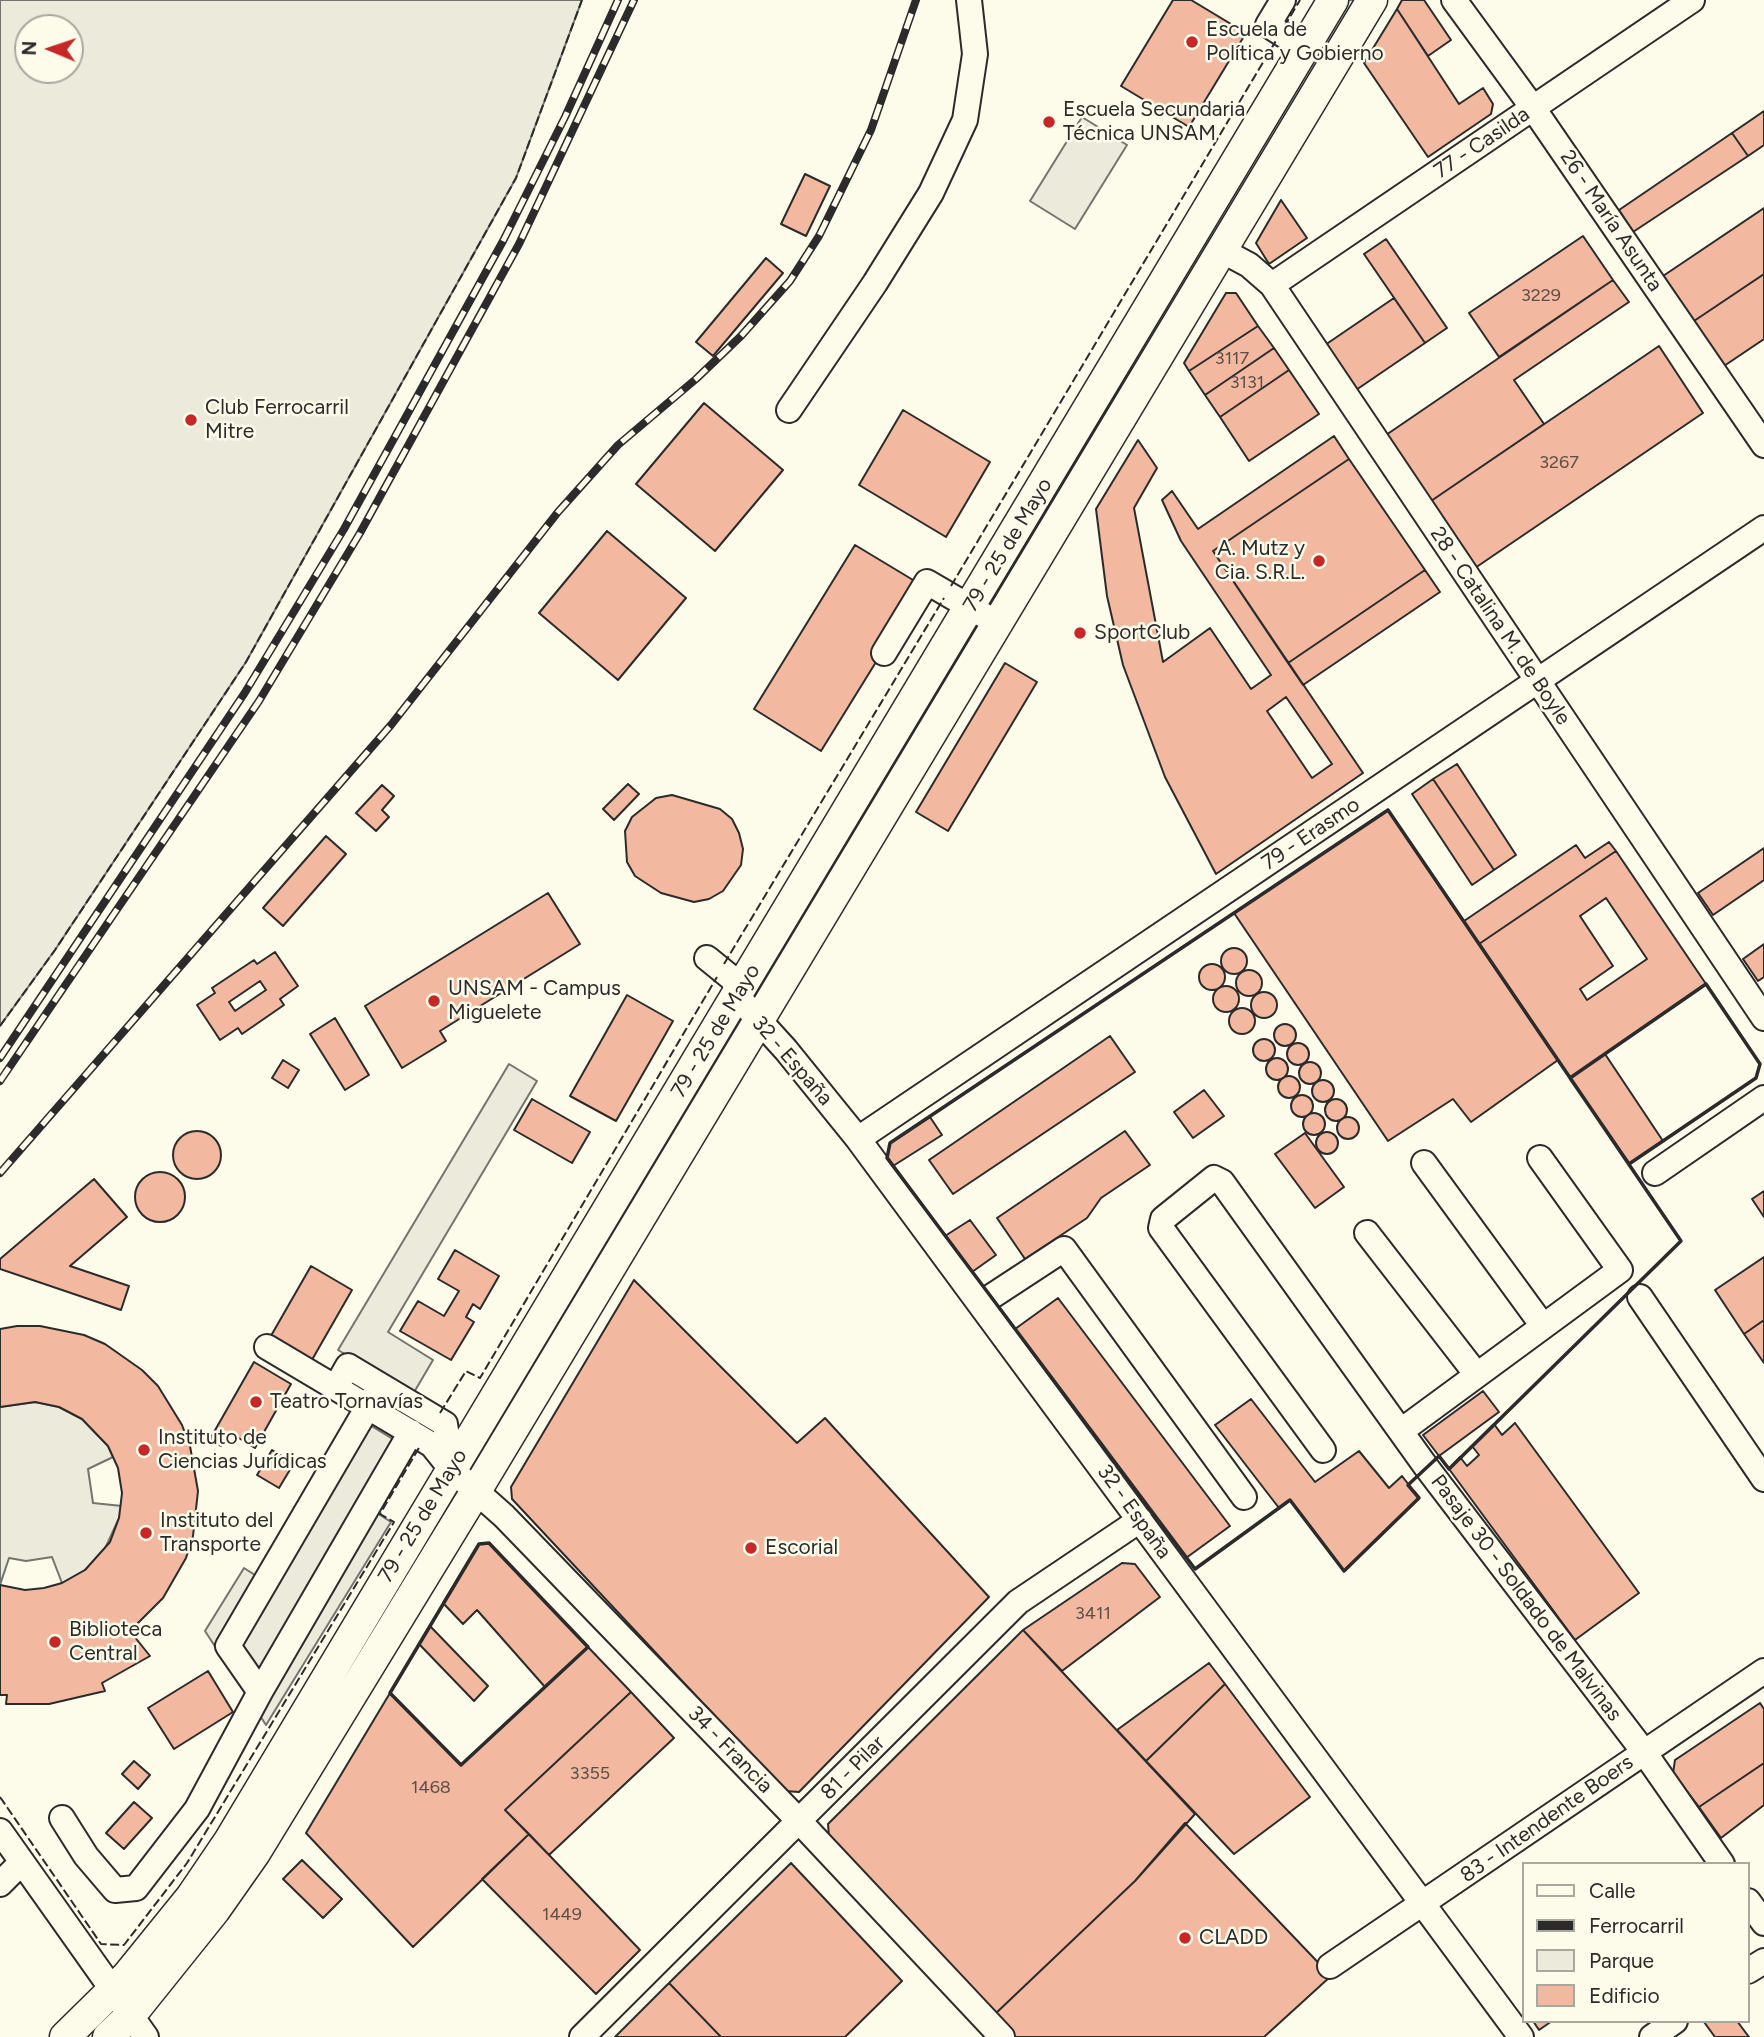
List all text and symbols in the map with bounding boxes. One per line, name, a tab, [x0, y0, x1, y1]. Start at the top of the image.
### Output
north arrow	[14, 14, 84, 84]
place label: Escuela de Política y Gobierno	[1206, 17, 1384, 67]
marker: Escuela de Política y Gobierno	[1184, 34, 1200, 50]
text: N	[18, 41, 41, 56]
place label: Escuela Secundaria Técnica UNSAM	[1063, 97, 1245, 147]
street label: 77 - Casilda	[1429, 102, 1535, 184]
marker: Escuela Secundaria Técnica UNSAM	[1041, 114, 1057, 130]
street label: 26 - María Asunta	[1554, 146, 1668, 296]
house number: 3229	[1521, 285, 1561, 307]
house number: 3117	[1215, 348, 1249, 370]
house number: 3131	[1230, 372, 1264, 394]
place label: Club Ferrocarril Mitre	[205, 395, 349, 445]
marker: Club Ferrocarril Mitre	[183, 412, 199, 428]
house number: 3267	[1539, 452, 1579, 474]
street label: 79 - 25 de Mayo	[958, 474, 1058, 616]
street label: 28 - Catalina M. de Boyle	[1424, 522, 1576, 730]
place label: A. Mutz y Cia. S.R.L.	[1215, 536, 1305, 586]
marker: A. Mutz y Cia. S.R.L.	[1311, 553, 1327, 569]
place label: SportClub	[1094, 620, 1190, 646]
marker: SportClub	[1072, 625, 1088, 641]
street label: 79 - Erasmo	[1257, 792, 1365, 876]
street label: 79 - 25 de Mayo	[666, 960, 766, 1102]
place label: UNSAM - Campus Miguelete	[448, 976, 621, 1026]
marker: UNSAM - Campus Miguelete	[426, 993, 442, 1009]
street label: 32 - España	[746, 1011, 838, 1111]
place label: Teatro Tornavías	[270, 1389, 423, 1415]
marker: Teatro Tornavías	[248, 1394, 264, 1410]
place label: Instituto de Ciencias Jurídicas	[158, 1425, 327, 1475]
marker: Instituto de Ciencias Jurídicas	[136, 1442, 152, 1458]
street label: 79 - 25 de Mayo	[373, 1445, 473, 1587]
street label: 32 - España	[1091, 1460, 1177, 1564]
street label: Pasaje 30 - Soldado de Malvinas	[1425, 1470, 1627, 1726]
place label: Instituto del Transporte	[160, 1508, 273, 1558]
marker: Instituto del Transporte	[138, 1525, 154, 1541]
place label: Escorial	[765, 1535, 838, 1561]
marker: Escorial	[743, 1540, 759, 1556]
house number: 3411	[1075, 1603, 1111, 1625]
place label: Biblioteca Central	[69, 1617, 162, 1667]
marker: Biblioteca Central	[47, 1634, 63, 1650]
street label: 34 - Francia	[682, 1701, 778, 1799]
street label: 81 - Pilar	[816, 1731, 890, 1805]
street label: 83 - Intendente Boers	[1456, 1750, 1638, 1888]
house number: 3355	[570, 1763, 610, 1785]
house number: 1468	[411, 1777, 451, 1799]
legend	[1522, 1862, 1750, 2023]
text: Calle	[1589, 1878, 1636, 1903]
house number: 1449	[542, 1904, 582, 1926]
text: Ferrocarril	[1589, 1913, 1684, 1938]
place label: CLADD	[1199, 1925, 1268, 1951]
marker: CLADD	[1177, 1930, 1193, 1946]
text: Parque	[1589, 1948, 1654, 1973]
text: Edificio	[1589, 1983, 1660, 2008]

